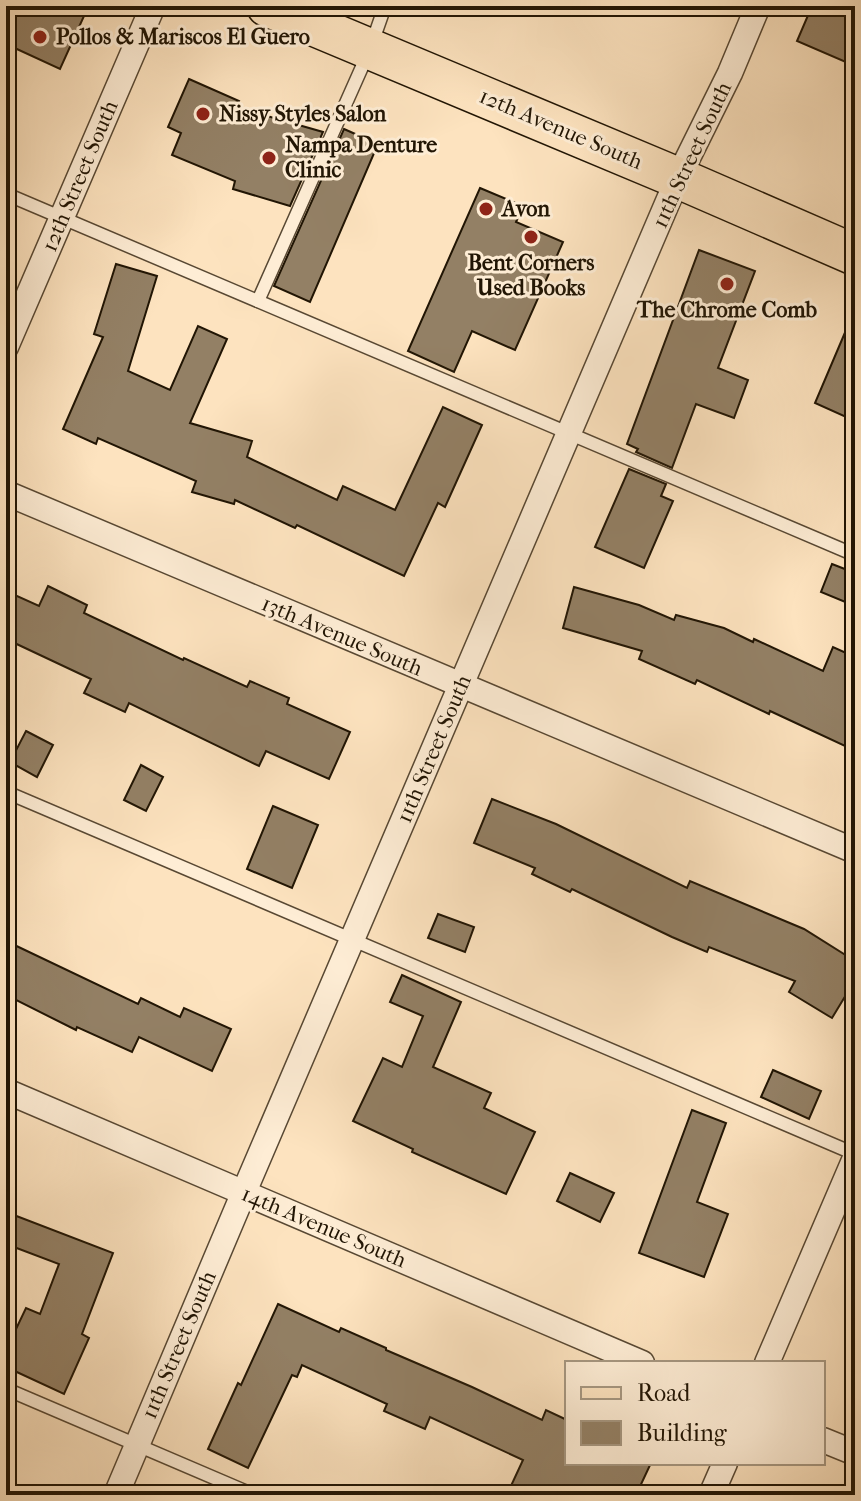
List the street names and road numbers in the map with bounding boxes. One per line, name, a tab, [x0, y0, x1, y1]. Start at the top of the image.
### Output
street label: 11th Street South	[647, 77, 738, 232]
street label: 12th Avenue South	[476, 83, 647, 175]
street label: 12th Street South	[36, 96, 124, 256]
street label: 13th Avenue South	[258, 590, 427, 682]
street label: 11th Street South	[391, 670, 477, 827]
street label: 14th Avenue South	[238, 1181, 411, 1274]
street label: 11th Street South	[136, 1266, 222, 1423]

